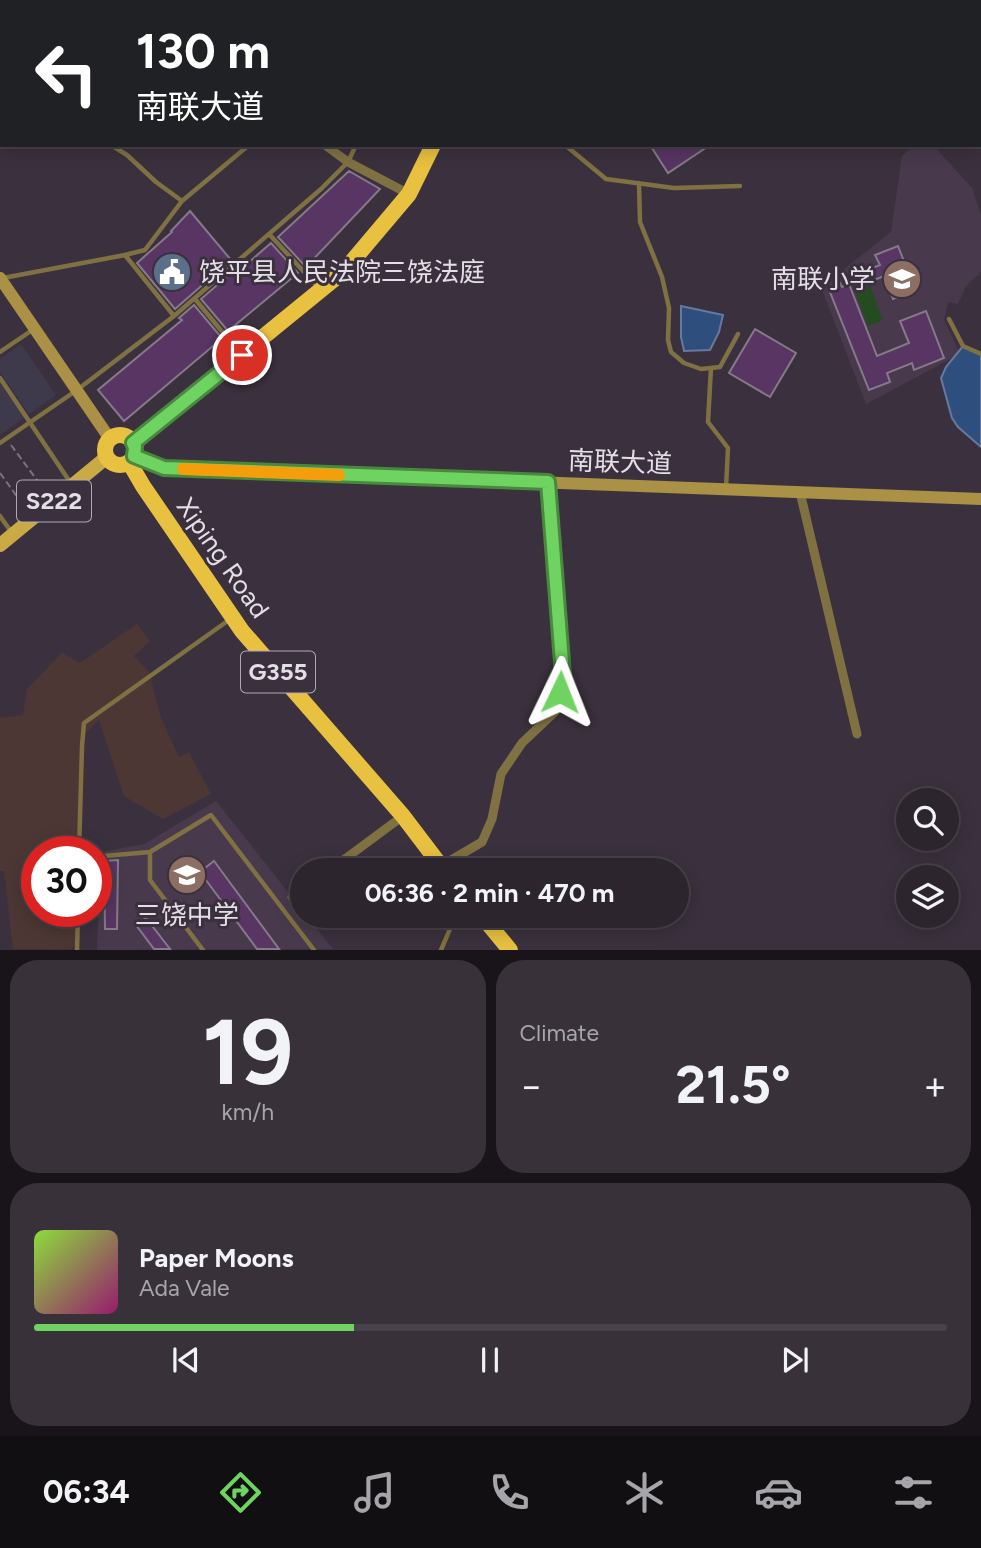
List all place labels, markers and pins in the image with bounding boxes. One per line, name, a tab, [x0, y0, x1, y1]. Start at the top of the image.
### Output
public building icon: 饶平县人民法院三饶法庭	[151, 251, 193, 293]
place label: 饶平县人民法院三饶法庭	[199, 256, 485, 288]
school or university icon: 南联小学	[881, 258, 923, 300]
place label: 南联小学	[771, 263, 875, 295]
pin	[212, 325, 272, 385]
school or university icon: 三饶中学	[166, 854, 208, 896]
place label: 三饶中学	[135, 899, 239, 931]

